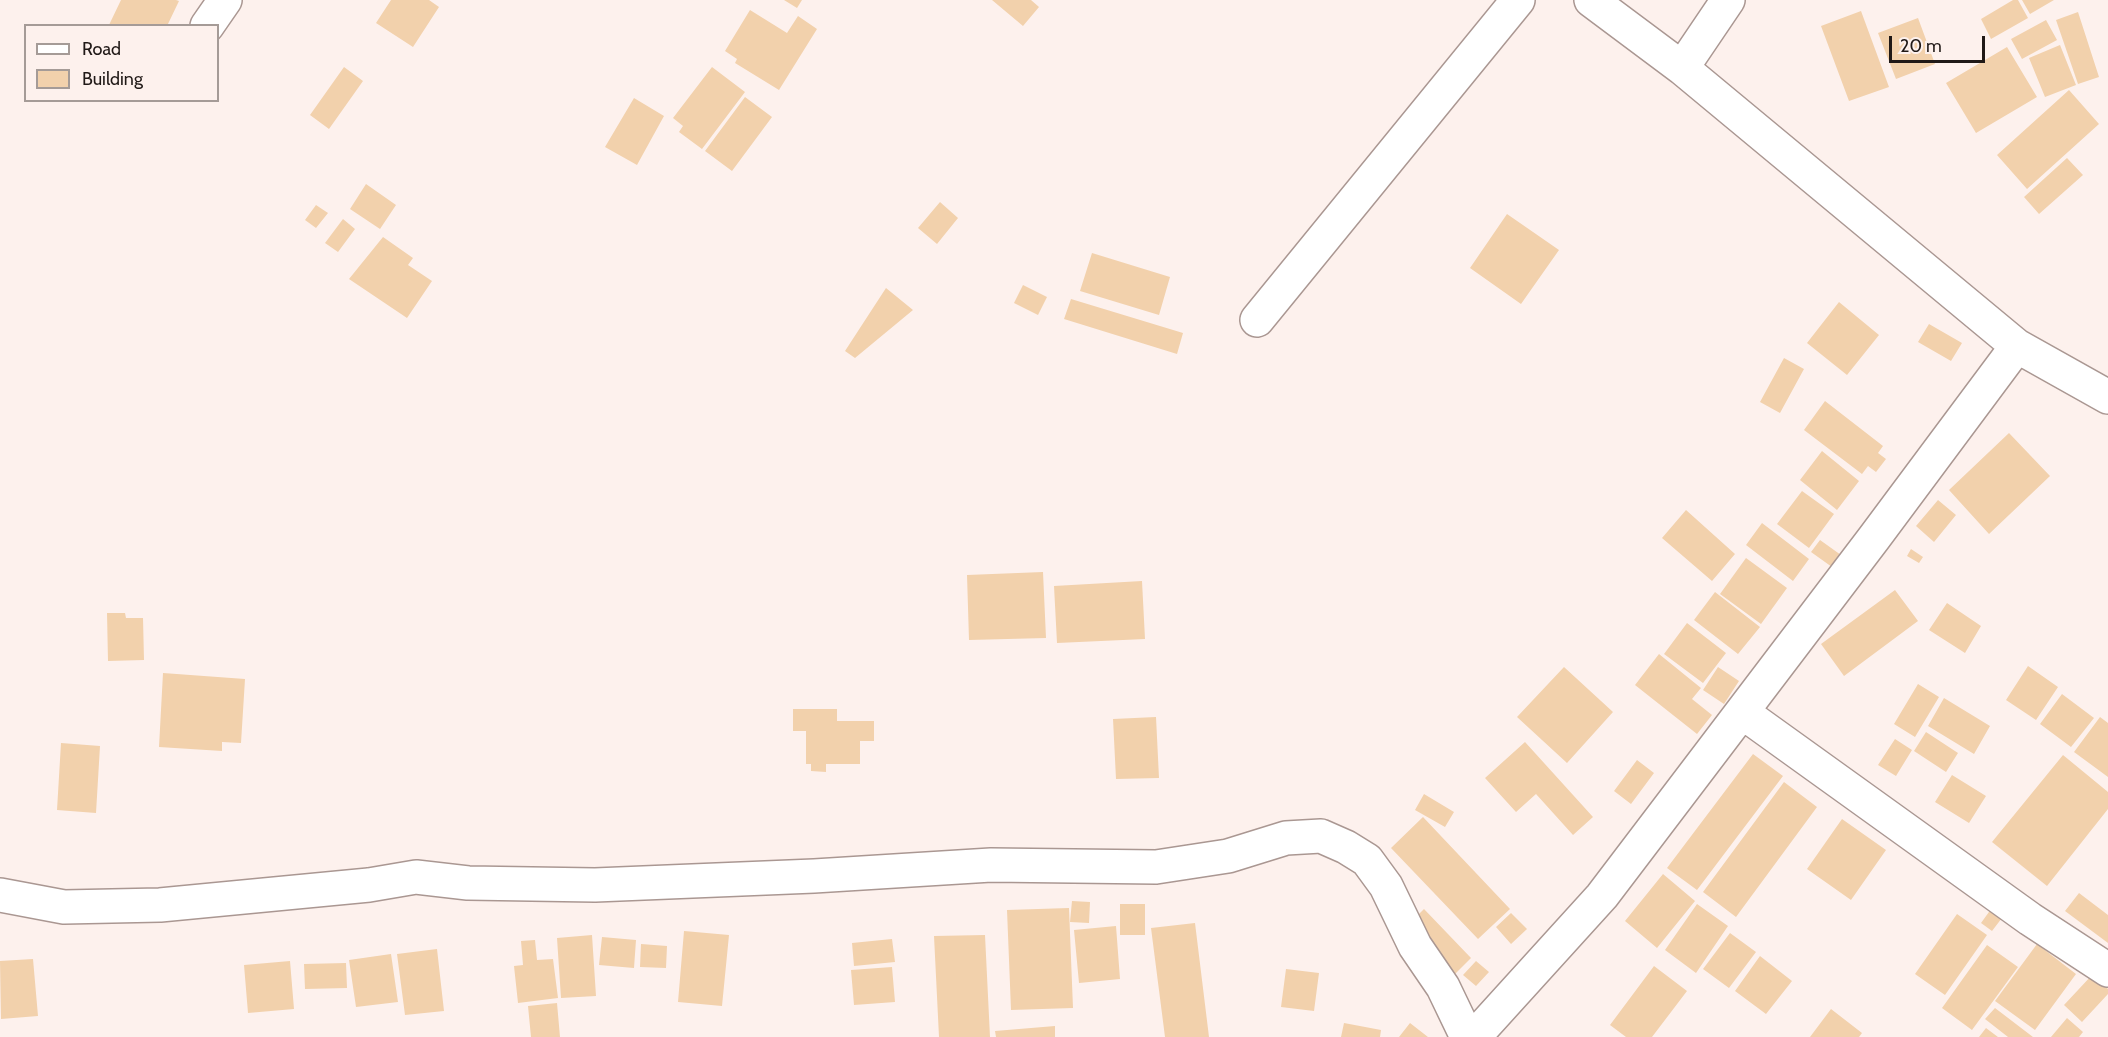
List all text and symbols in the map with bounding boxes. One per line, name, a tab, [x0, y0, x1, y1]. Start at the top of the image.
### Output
legend	[24, 24, 219, 102]
scale bar	[1892, 24, 1988, 62]
text: 20 m	[1900, 35, 1942, 57]
text: Road	[82, 38, 121, 60]
text: Building	[82, 68, 143, 90]

